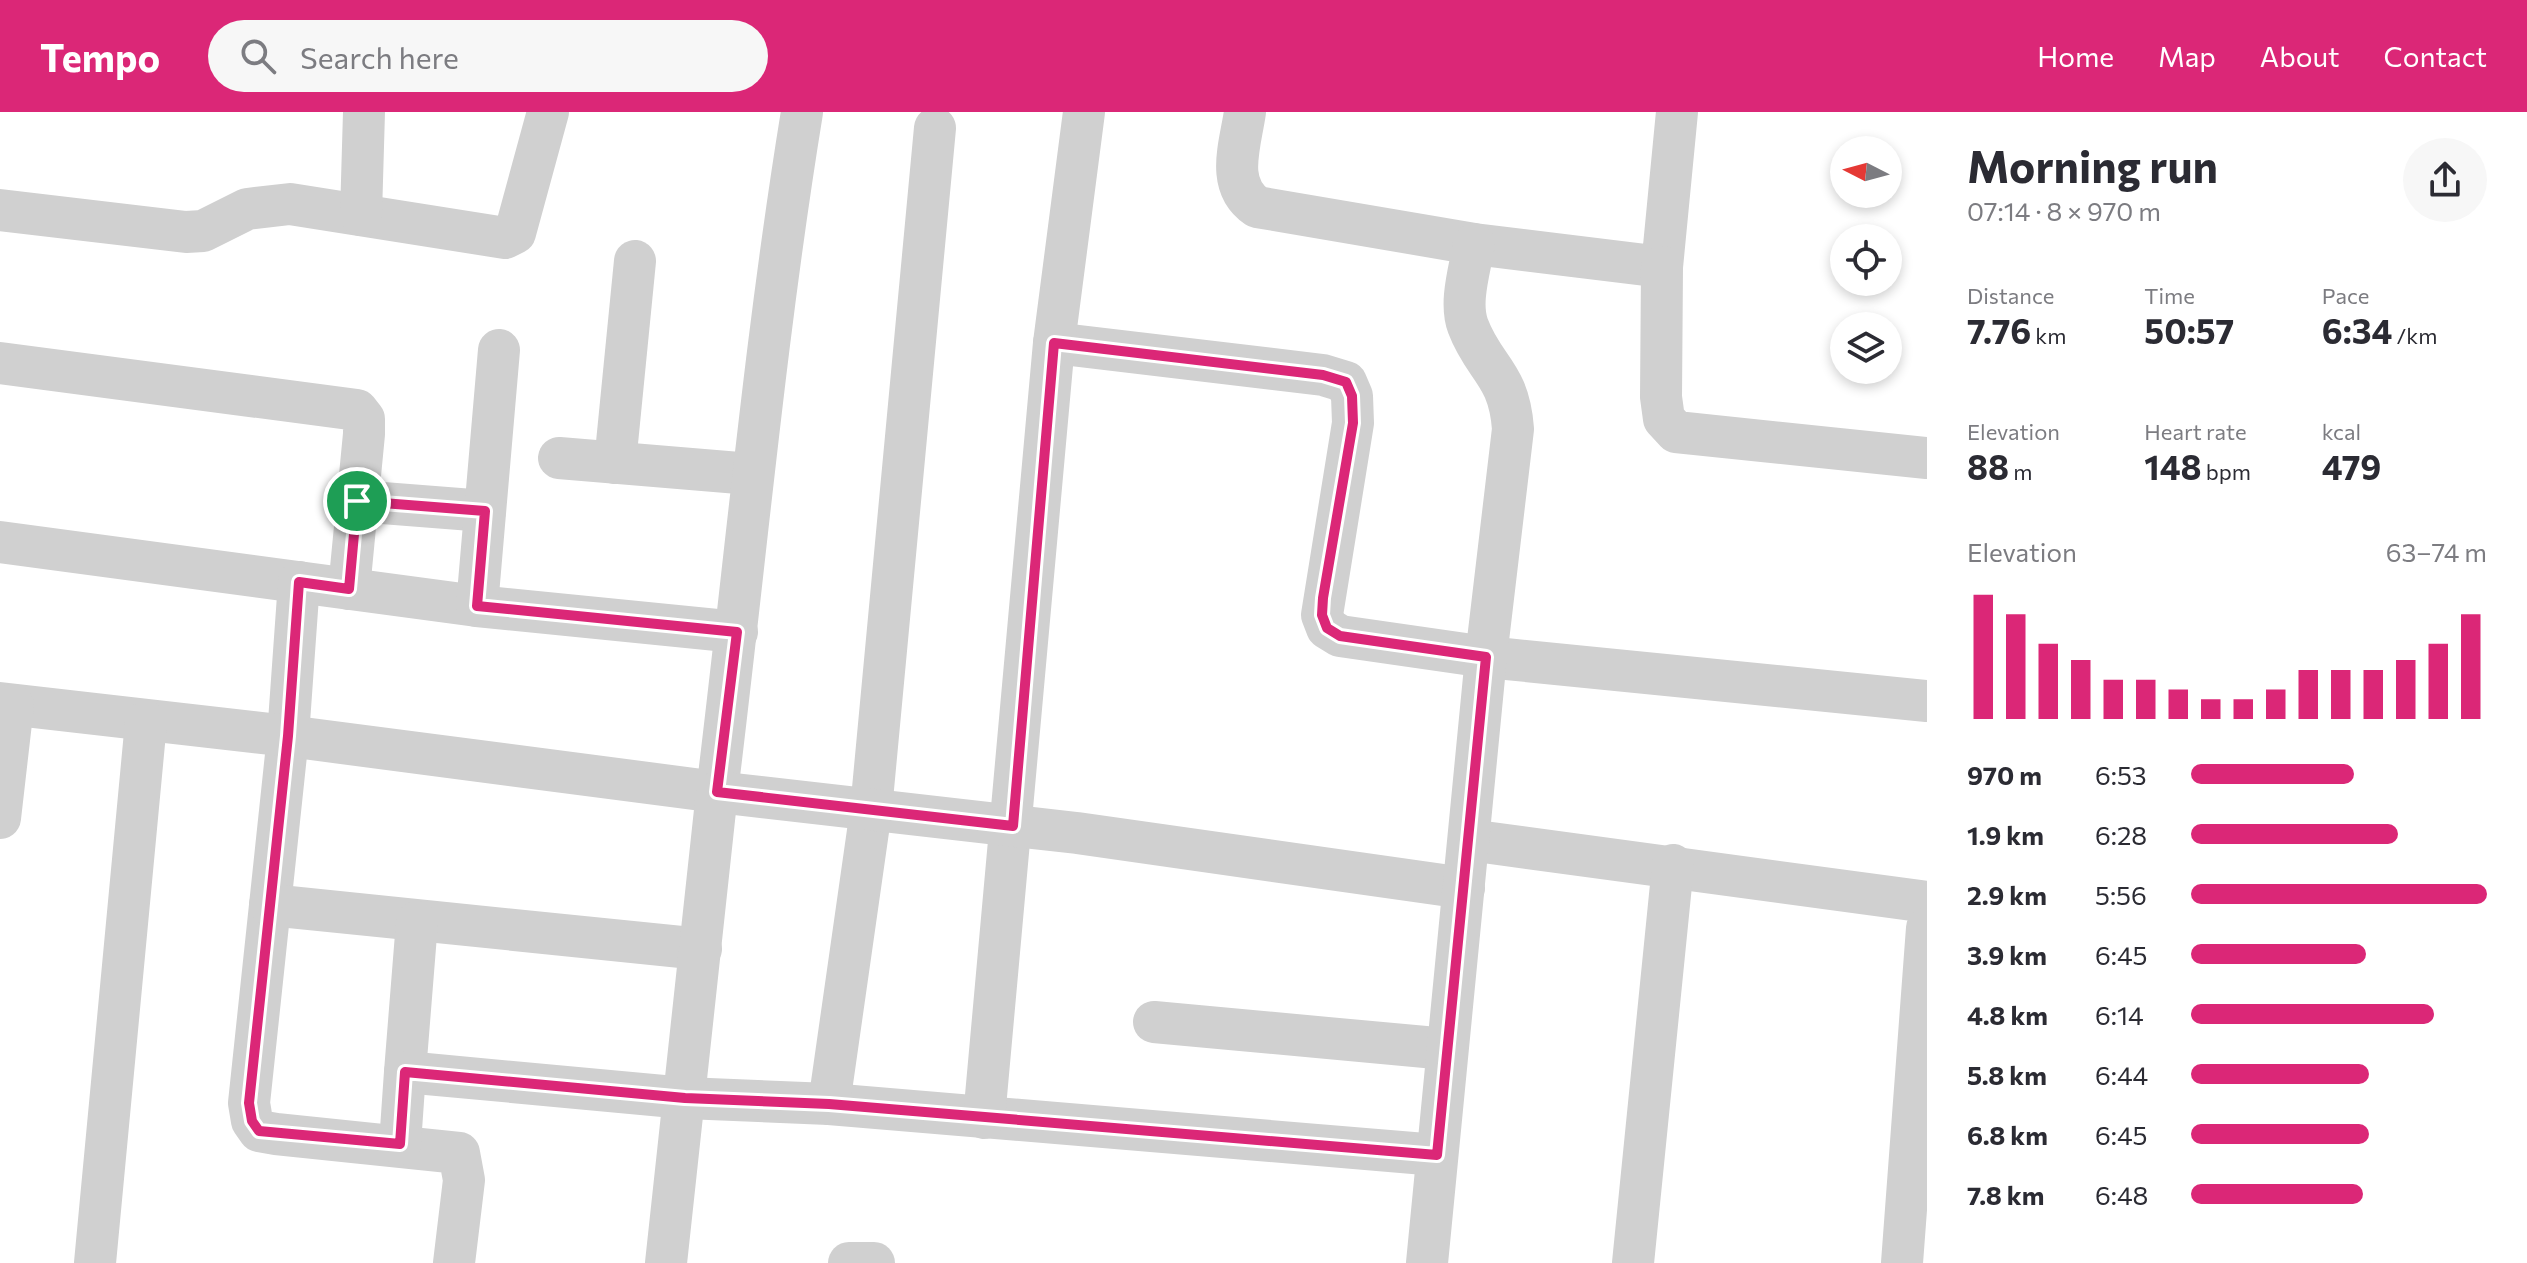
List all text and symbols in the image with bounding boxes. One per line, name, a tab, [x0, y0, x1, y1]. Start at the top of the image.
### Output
search box	[208, 20, 768, 92]
text: Tempo	[40, 33, 160, 80]
icon: search	[236, 34, 280, 78]
text: Search here	[300, 38, 459, 75]
text: Home	[2037, 39, 2114, 73]
text: Map	[2158, 39, 2216, 73]
text: About	[2260, 39, 2340, 73]
text: Contact	[2384, 39, 2487, 73]
north arrow	[1830, 136, 1902, 208]
map controls	[1830, 136, 1902, 384]
text: Morning run	[1967, 138, 2218, 192]
button: share	[2403, 138, 2487, 222]
text: 07:14 · 8 × 970 m	[1967, 195, 2161, 226]
button: locate	[1830, 224, 1902, 296]
text: Distance	[1967, 282, 2054, 309]
text: Time	[2144, 282, 2195, 309]
text: Pace	[2322, 282, 2369, 309]
text: 7.76	[1967, 309, 2031, 351]
text: 50:57	[2144, 309, 2234, 351]
text: 6:34	[2322, 309, 2392, 351]
button: layers	[1830, 312, 1902, 384]
text: km	[2031, 322, 2066, 349]
text: /km	[2392, 322, 2437, 349]
text: Elevation	[1967, 418, 2060, 445]
text: Heart rate	[2144, 418, 2247, 445]
text: kcal	[2322, 418, 2361, 445]
text: 88	[1967, 445, 2009, 487]
text: 148	[2144, 445, 2202, 487]
text: 479	[2322, 445, 2381, 487]
text: m	[2009, 458, 2032, 485]
text: bpm	[2202, 458, 2251, 485]
pin	[323, 467, 391, 535]
icon: arrive	[335, 479, 379, 523]
text: Elevation	[1967, 536, 2077, 567]
text: 63–74 m	[2386, 536, 2487, 567]
text: 970 m	[1967, 759, 2042, 790]
text: 6:53	[2095, 759, 2147, 790]
text: 1.9 km	[1967, 819, 2044, 850]
text: 6:28	[2095, 819, 2147, 850]
text: 2.9 km	[1967, 879, 2047, 910]
text: 5:56	[2095, 879, 2147, 910]
text: 3.9 km	[1967, 939, 2047, 970]
text: 6:45	[2095, 939, 2147, 970]
text: 4.8 km	[1967, 999, 2048, 1030]
text: 6:14	[2095, 999, 2144, 1030]
text: 5.8 km	[1967, 1059, 2047, 1090]
text: 6:44	[2095, 1059, 2148, 1090]
text: 6.8 km	[1967, 1119, 2048, 1150]
text: 6:45	[2095, 1119, 2147, 1150]
text: 7.8 km	[1967, 1179, 2044, 1210]
text: 6:48	[2095, 1179, 2148, 1210]

